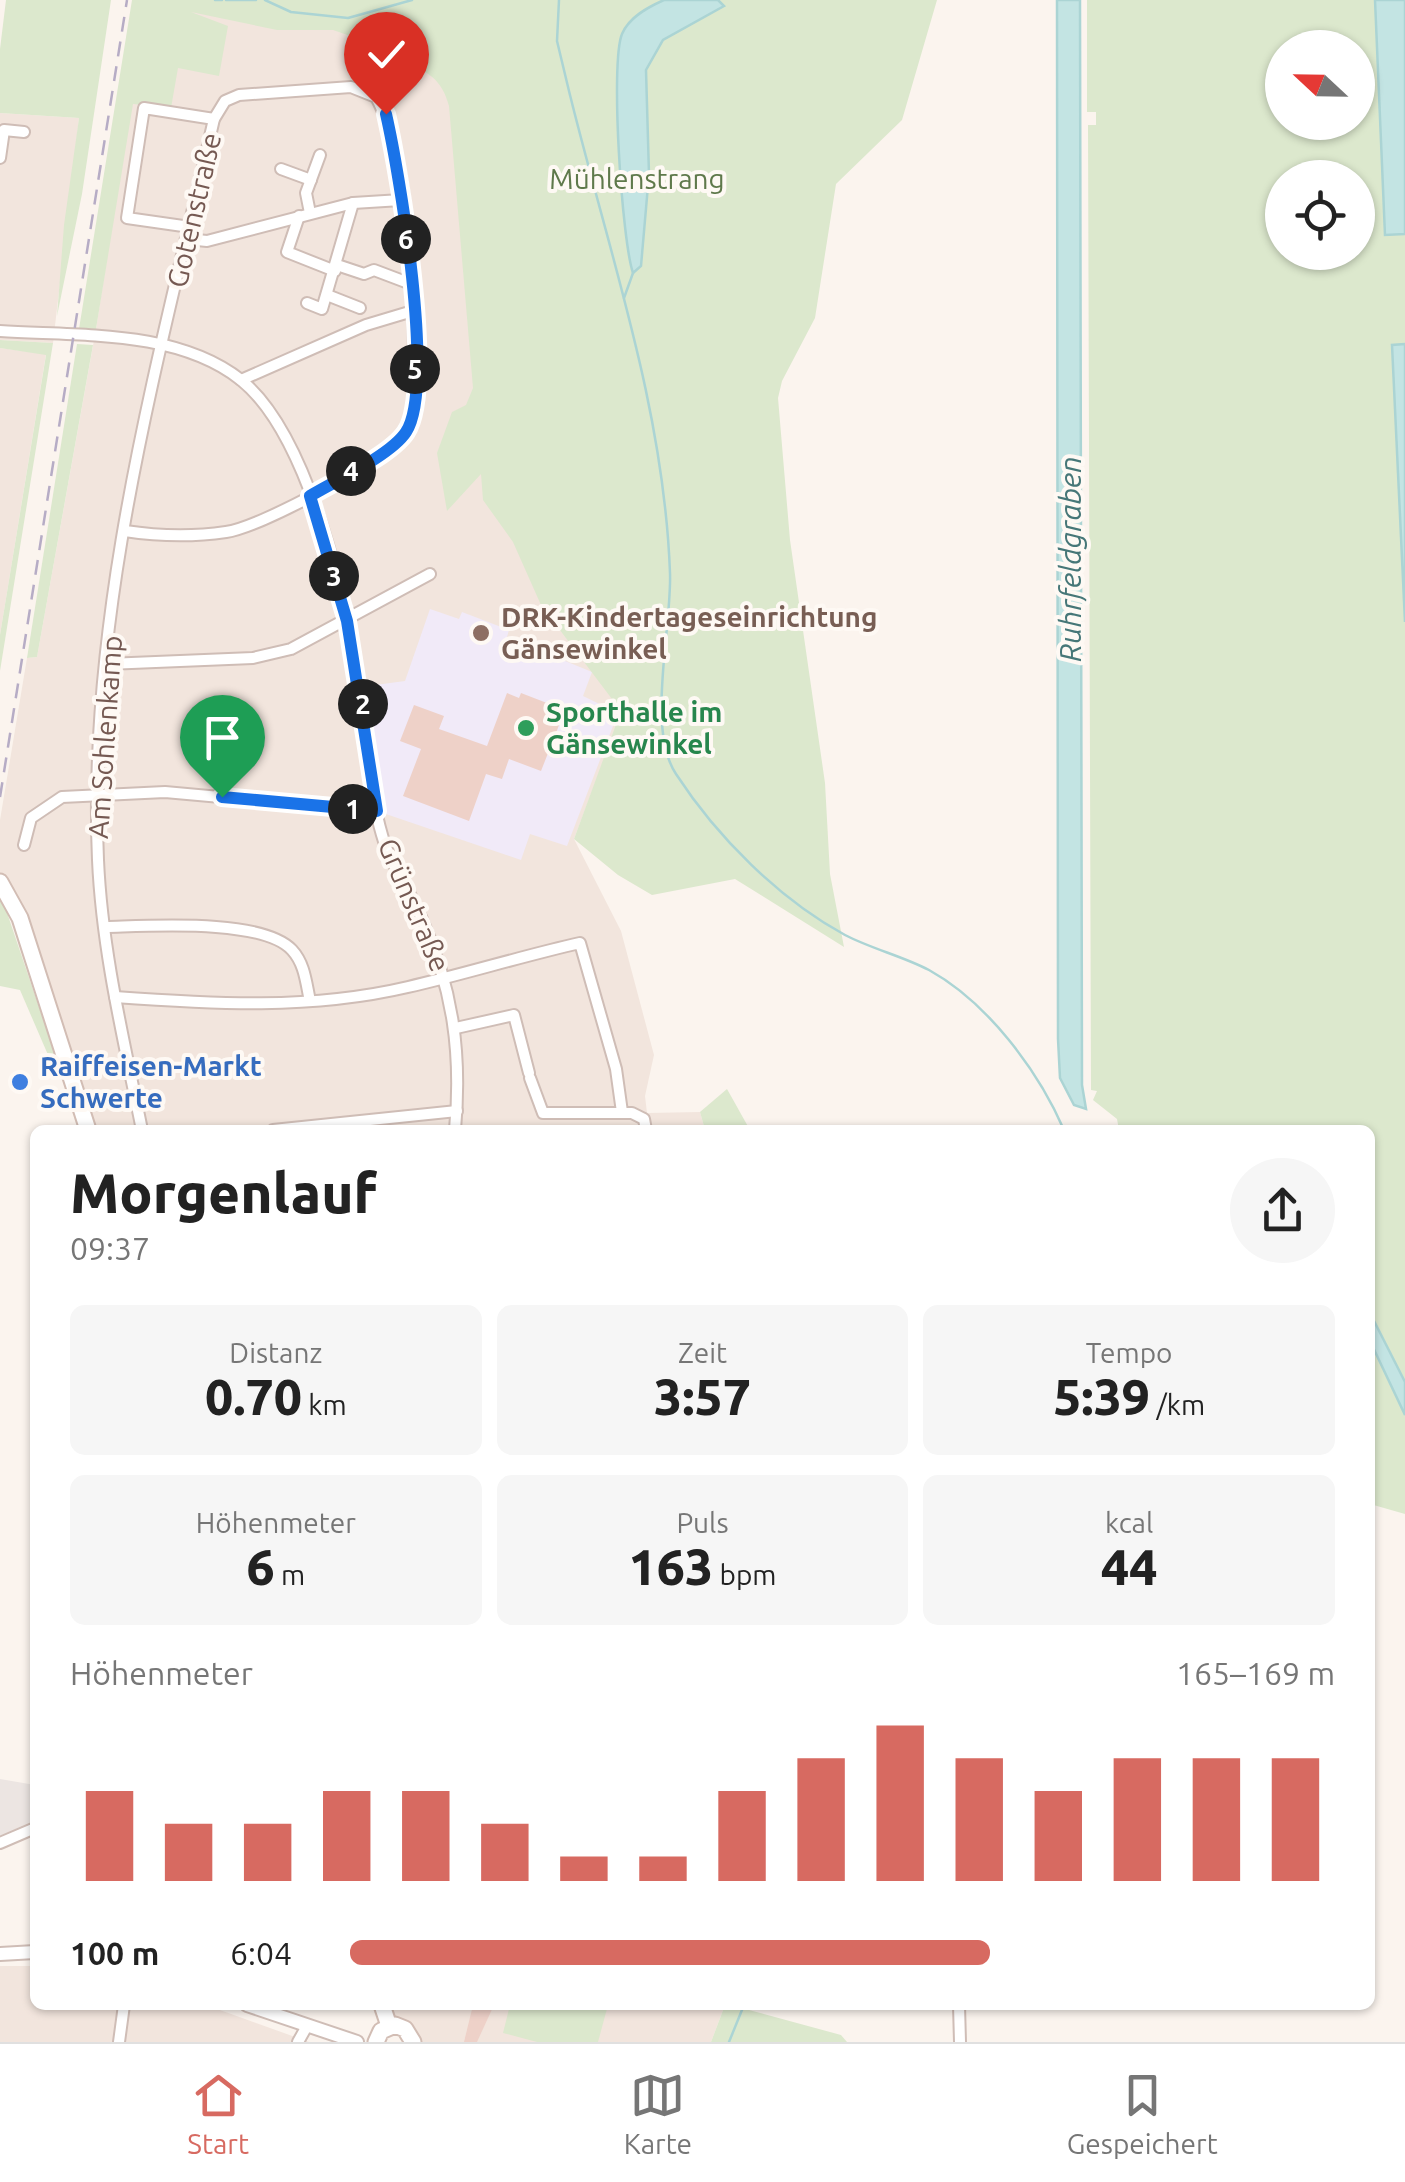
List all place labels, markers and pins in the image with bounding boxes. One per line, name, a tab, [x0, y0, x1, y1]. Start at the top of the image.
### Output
pin	[344, 12, 429, 115]
pin: 6	[381, 214, 431, 264]
pin: 5	[390, 344, 440, 394]
pin: 4	[326, 446, 376, 496]
pin: 3	[309, 551, 359, 601]
place label: DRK-Kindertageseinrichtung Gänsewinkel	[501, 601, 878, 664]
marker: DRK-Kindertageseinrichtung Gänsewinkel	[470, 622, 492, 644]
pin: 2	[338, 679, 388, 729]
pin	[180, 695, 265, 798]
place label: Sporthalle im Gänsewinkel	[546, 696, 722, 759]
marker: Sporthalle im Gänsewinkel	[515, 717, 537, 739]
pin: 1	[328, 784, 378, 834]
place label: Raiffeisen-Markt Schwerte	[40, 1050, 262, 1113]
marker: Raiffeisen-Markt Schwerte	[9, 1071, 31, 1093]

